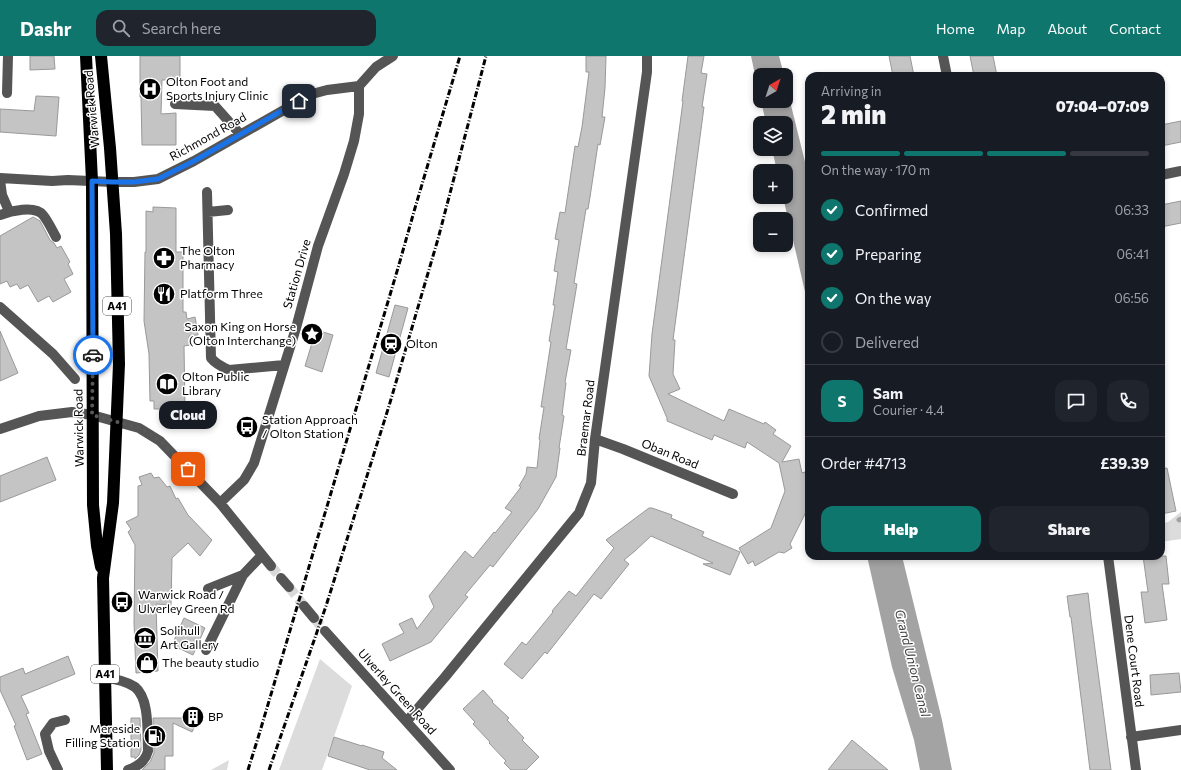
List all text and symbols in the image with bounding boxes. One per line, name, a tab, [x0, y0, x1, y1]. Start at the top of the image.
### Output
search box	[96, 10, 376, 46]
text: Dashr	[20, 17, 72, 40]
icon: search	[110, 17, 132, 39]
text: Search here	[142, 19, 221, 37]
text: Home	[936, 20, 975, 37]
text: Map	[997, 20, 1025, 37]
text: About	[1047, 20, 1087, 37]
text: Contact	[1109, 20, 1161, 37]
north arrow	[753, 68, 793, 108]
map controls	[753, 68, 793, 252]
street label: Warwick Road	[81, 69, 101, 149]
place label: Olton Foot and Sports Injury Clinic	[166, 74, 268, 102]
hospital icon: Olton Foot and Sports Injury Clinic	[137, 76, 163, 102]
text: Arriving in	[821, 83, 881, 99]
pin	[282, 84, 316, 118]
icon: home	[288, 90, 310, 112]
text: 07:04–07:09	[1056, 97, 1149, 115]
text: 2 min	[821, 98, 886, 129]
street label: Richmond Road	[167, 109, 248, 163]
button: layers	[753, 116, 793, 156]
text: On the way · 170 m	[821, 162, 930, 178]
button: +	[753, 164, 793, 204]
icon: check	[821, 199, 843, 221]
text: Confirmed	[855, 201, 928, 219]
text: 06:33	[1115, 202, 1149, 218]
button: −	[753, 212, 793, 252]
street label: Station Drive	[279, 237, 313, 310]
place label: The Olton Pharmacy	[180, 243, 235, 271]
icon: check	[821, 243, 843, 265]
pharmacy icon: The Olton Pharmacy	[151, 245, 177, 271]
text: Preparing	[855, 245, 921, 263]
text: 06:41	[1117, 246, 1149, 262]
restaurant icon: Platform Three	[151, 281, 177, 307]
place label: Platform Three	[180, 286, 263, 300]
icon: check	[821, 287, 843, 309]
text: On the way	[855, 289, 932, 307]
text: 06:56	[1114, 290, 1149, 306]
road number: A41	[103, 297, 131, 315]
place label: Saxon King on Horse (Olton Interchange)	[185, 319, 296, 347]
place icon: Saxon King on Horse (Olton Interchange)	[299, 321, 325, 347]
station icon: Olton	[378, 331, 404, 357]
text: Delivered	[855, 333, 919, 351]
courier	[73, 335, 113, 375]
place label: Olton	[406, 336, 438, 350]
icon: car	[82, 344, 104, 366]
place label: Olton Public Library	[182, 369, 249, 397]
library icon: Olton Public Library	[154, 371, 180, 397]
street label: Braemar Road	[573, 379, 597, 457]
button: chat	[1055, 380, 1097, 422]
button: phone	[1107, 380, 1149, 422]
text: Sam	[873, 384, 903, 402]
street label: Warwick Road	[70, 389, 86, 467]
text: S	[837, 392, 847, 410]
callout: Cloud	[159, 401, 217, 429]
text: Courier · 4.4	[873, 402, 944, 418]
text: Cloud	[170, 407, 206, 423]
place label: Station Approach / Olton Station	[262, 412, 358, 440]
bus stop icon: Station Approach / Olton Station	[234, 414, 260, 440]
street label: Oban Road	[640, 435, 701, 471]
pin	[171, 452, 205, 486]
text: Order #4713	[821, 454, 906, 472]
text: £39.39	[1100, 454, 1149, 472]
icon: bag	[177, 458, 199, 480]
button: Help	[821, 506, 981, 552]
button: Share	[989, 506, 1149, 552]
place label: Warwick Road / Ulverley Green Rd	[138, 587, 234, 615]
bus stop icon: Warwick Road / Ulverley Green Rd	[109, 589, 135, 615]
water label: Grand Union Canal	[892, 608, 934, 719]
street label: Dene Court Road	[1122, 614, 1148, 708]
place label: Solihull Art Gallery	[160, 623, 219, 651]
museum icon: Solihull Art Gallery	[132, 625, 158, 651]
street label: Ulverley Green Road	[356, 646, 440, 737]
shop icon: The beauty studio	[134, 650, 160, 676]
place label: The beauty studio	[162, 655, 259, 669]
road number: A41	[91, 665, 119, 683]
building icon: BP	[180, 704, 206, 730]
place label: BP	[208, 709, 224, 723]
place label: Mereside Filling Station	[65, 721, 140, 749]
fuel station icon: Mereside Filling Station	[142, 723, 168, 749]

